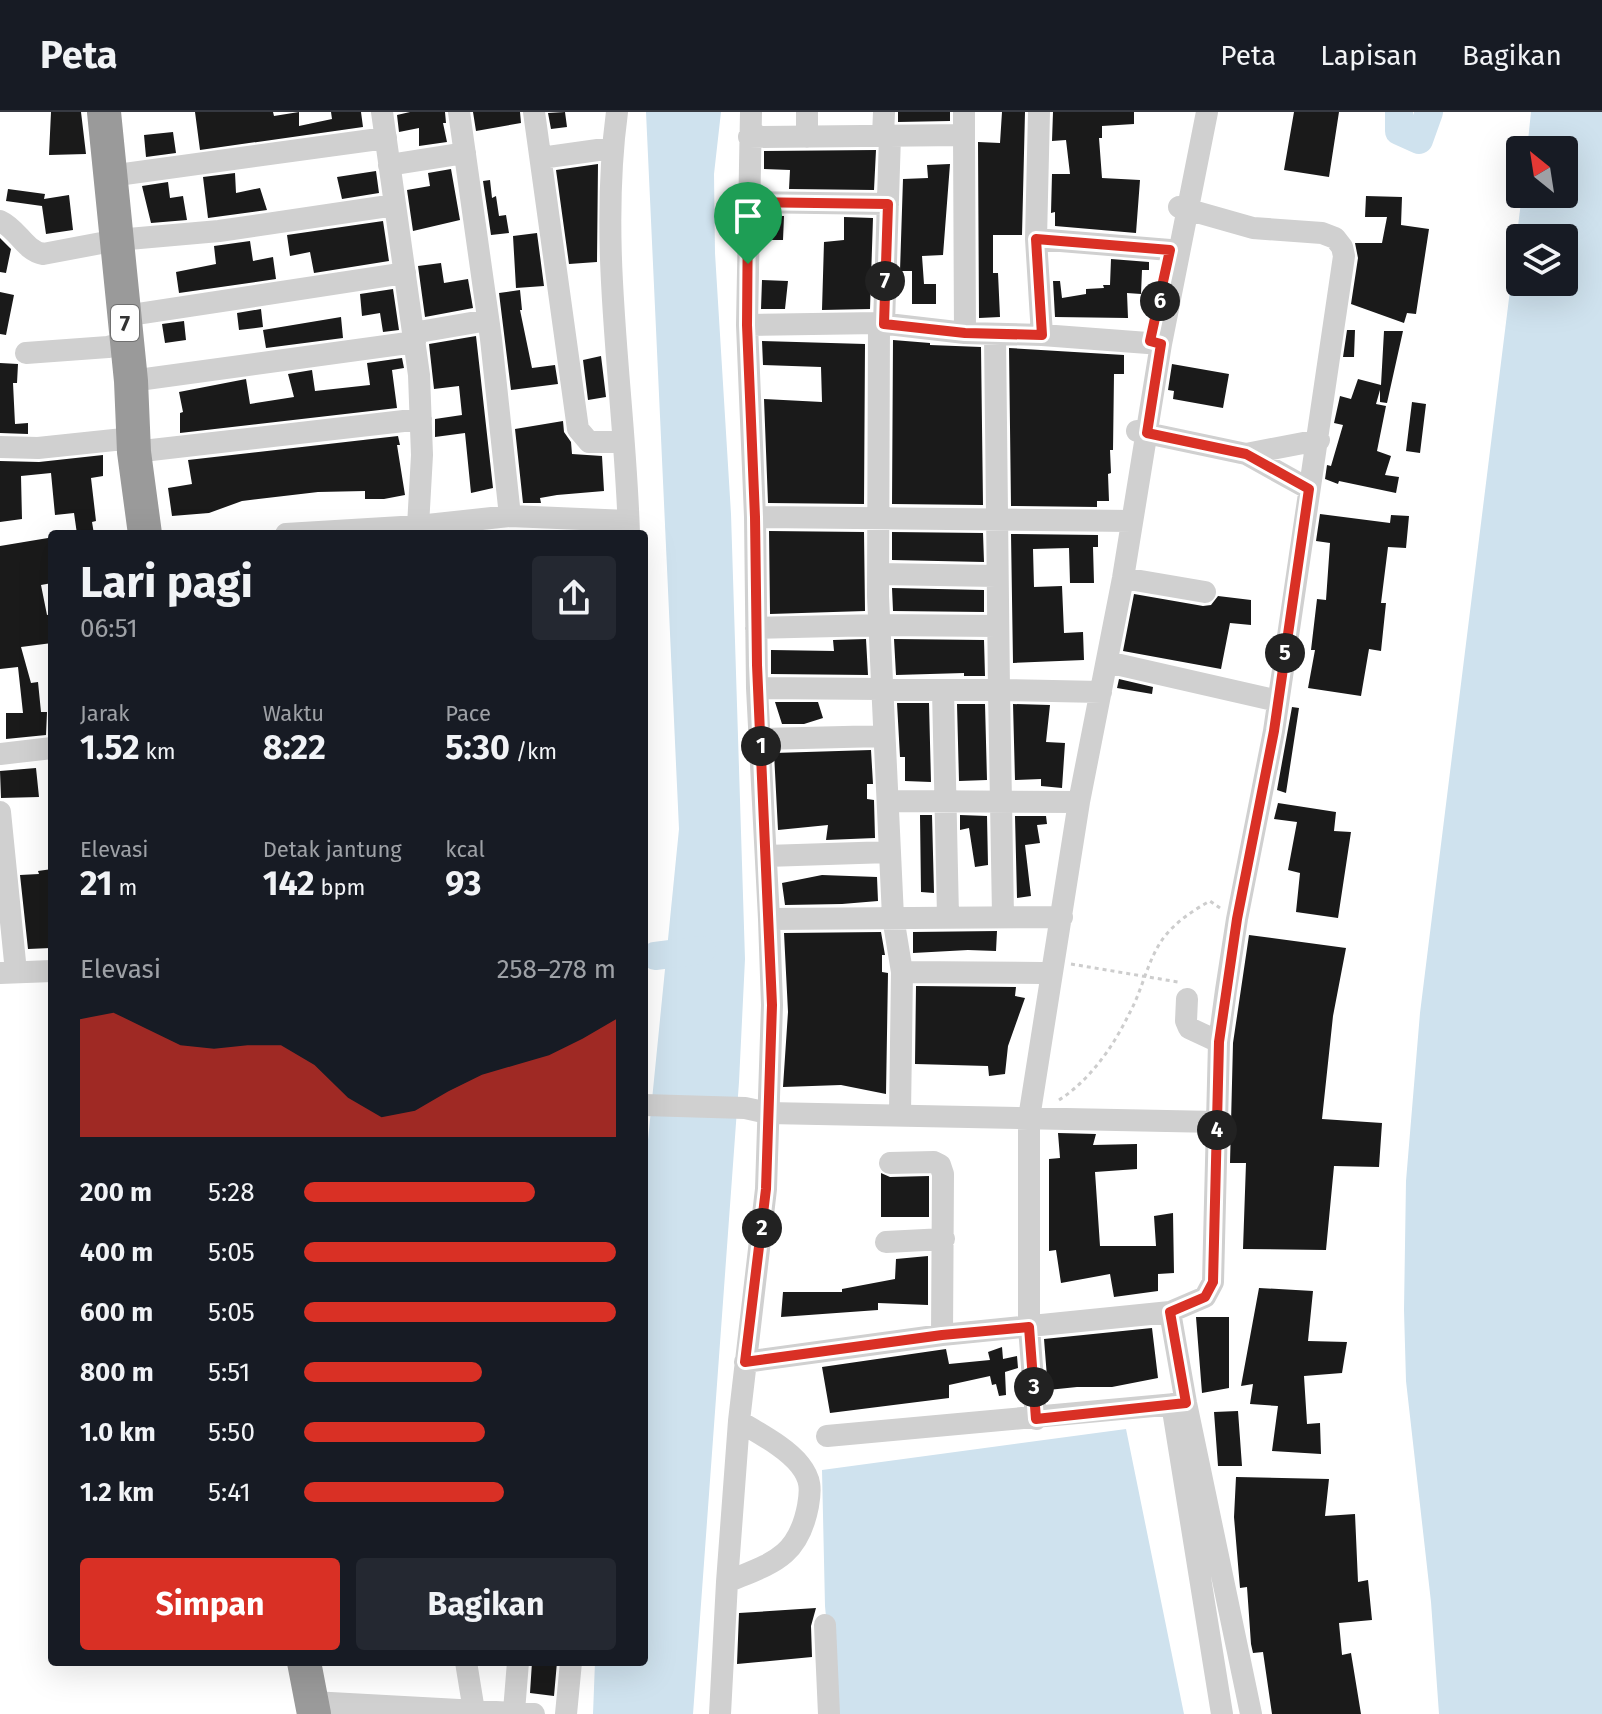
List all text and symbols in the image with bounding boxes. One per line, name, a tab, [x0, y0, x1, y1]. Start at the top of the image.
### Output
text: Peta	[40, 32, 118, 78]
text: Peta	[1220, 39, 1276, 72]
text: Lapisan	[1320, 39, 1418, 72]
text: Bagikan	[1462, 39, 1562, 72]
north arrow	[1506, 136, 1578, 208]
map controls	[1506, 136, 1578, 296]
pin	[714, 182, 782, 264]
icon: arrive	[726, 194, 770, 238]
button: layers	[1506, 224, 1578, 296]
pin: 7	[865, 261, 905, 301]
text: 7	[880, 267, 890, 294]
pin: 6	[1140, 281, 1180, 321]
text: 6	[1154, 287, 1166, 314]
road number: 7	[111, 305, 139, 341]
text: Lari pagi	[80, 556, 253, 609]
button: share	[532, 556, 616, 640]
text: 06:51	[80, 613, 138, 644]
pin: 5	[1265, 633, 1305, 673]
text: 5	[1279, 639, 1291, 666]
text: Jarak	[80, 700, 130, 727]
text: Waktu	[263, 700, 324, 727]
text: Pace	[445, 700, 491, 727]
pin: 1	[741, 726, 781, 766]
text: 1.52	[80, 727, 140, 768]
text: 8:22	[263, 727, 326, 768]
text: 5:30	[445, 727, 510, 768]
text: 1	[756, 732, 766, 759]
text: km	[140, 738, 176, 765]
text: /km	[510, 738, 557, 765]
text: Elevasi	[80, 836, 149, 863]
text: Detak jantung	[263, 836, 402, 863]
text: kcal	[445, 836, 485, 863]
text: 21	[80, 863, 113, 904]
text: 142	[263, 863, 315, 904]
text: 93	[445, 863, 481, 904]
text: m	[113, 874, 137, 901]
text: bpm	[315, 874, 365, 901]
text: Elevasi	[80, 954, 161, 985]
text: 258–278 m	[497, 954, 616, 985]
pin: 4	[1197, 1110, 1237, 1150]
text: 4	[1211, 1116, 1223, 1143]
text: 200 m	[80, 1177, 152, 1208]
text: 5:28	[208, 1177, 254, 1208]
pin: 2	[742, 1208, 782, 1248]
text: 2	[756, 1214, 768, 1241]
text: 400 m	[80, 1237, 153, 1268]
text: 5:05	[208, 1237, 255, 1268]
text: 600 m	[80, 1297, 153, 1328]
text: 5:05	[208, 1297, 255, 1328]
text: 800 m	[80, 1357, 154, 1388]
text: 5:51	[208, 1357, 250, 1388]
pin: 3	[1014, 1367, 1054, 1407]
text: 3	[1028, 1373, 1040, 1400]
text: 1.0 km	[80, 1417, 156, 1448]
text: 5:50	[208, 1417, 255, 1448]
text: 1.2 km	[80, 1477, 154, 1508]
text: 5:41	[208, 1477, 251, 1508]
button: Simpan	[80, 1558, 340, 1650]
button: Bagikan	[356, 1558, 616, 1650]

